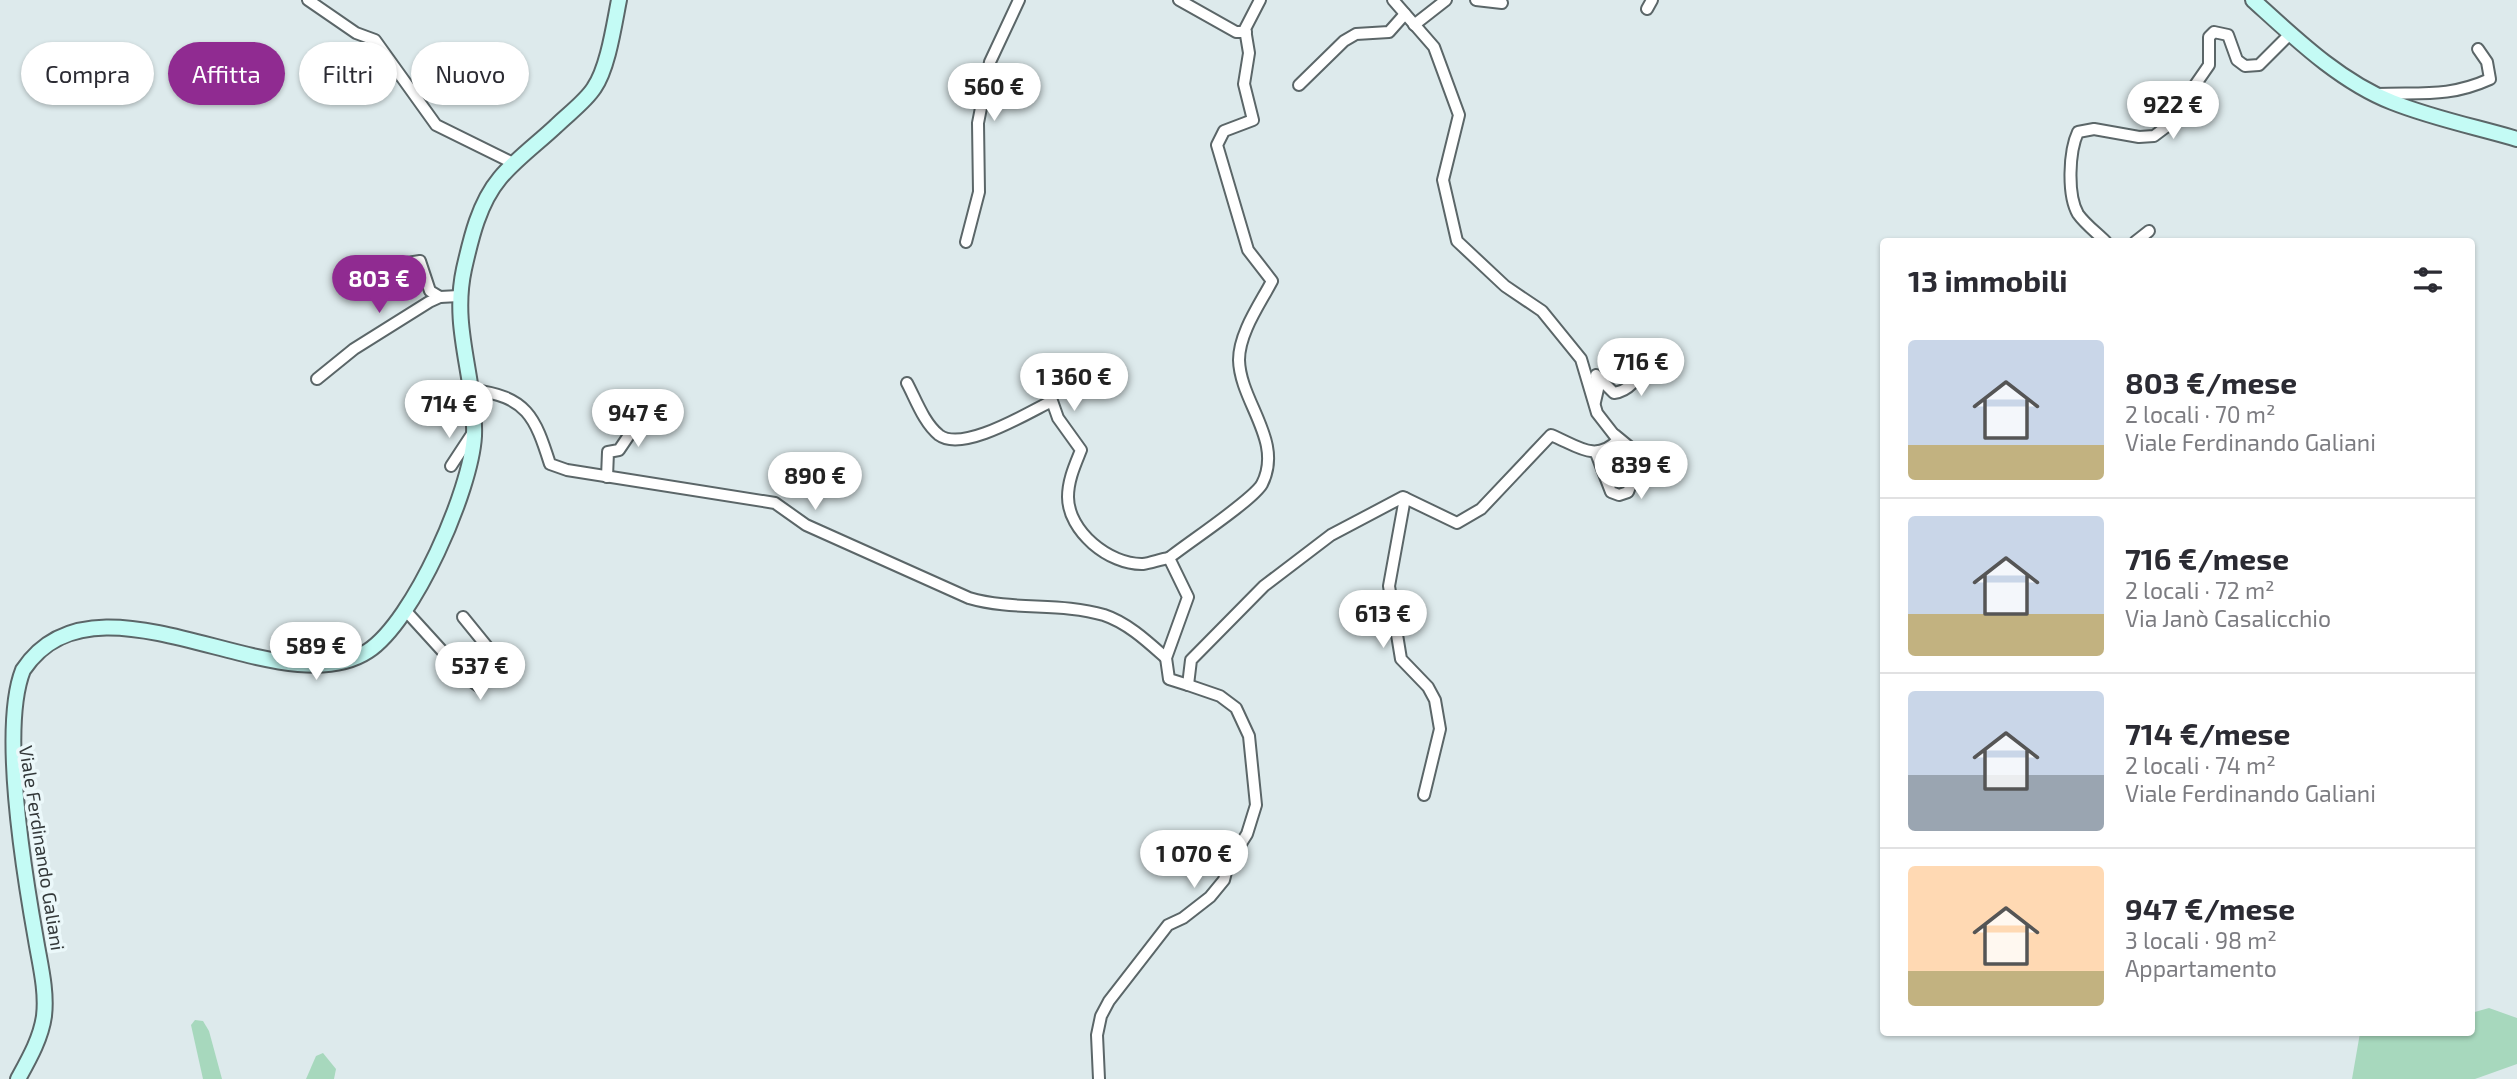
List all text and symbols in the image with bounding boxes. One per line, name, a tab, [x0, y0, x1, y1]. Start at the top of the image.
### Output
chip: Compra	[21, 42, 154, 105]
chip: Affitta	[168, 42, 285, 105]
chip: Filtri	[299, 42, 397, 105]
chip: Nuovo	[411, 42, 529, 105]
pin: 560 €	[945, 64, 1043, 123]
text: 560 €	[964, 72, 1024, 100]
pin: 922 €	[2124, 82, 2222, 141]
text: 922 €	[2143, 90, 2203, 118]
pin: 803 €	[330, 256, 428, 315]
icon: filters	[2409, 261, 2447, 299]
text: 13 immobili	[1908, 262, 2068, 298]
text: 803 €	[348, 264, 410, 292]
pin: 716 €	[1592, 338, 1690, 398]
text: 716 €	[1613, 347, 1669, 375]
pin: 1 360 €	[1009, 354, 1139, 413]
text: 1 360 €	[1036, 362, 1112, 390]
text: 803 €/mese	[2125, 364, 2297, 400]
icon: home	[1964, 368, 2048, 452]
pin: 714 €	[400, 380, 498, 440]
text: 714 €	[421, 389, 477, 417]
pin: 947 €	[589, 390, 687, 449]
text: 947 €	[608, 398, 668, 426]
text: 2 locali · 70 m²	[2125, 400, 2276, 428]
text: Viale Ferdinando Galiani	[2125, 428, 2376, 456]
pin: 839 €	[1592, 442, 1690, 501]
text: 839 €	[1611, 450, 1671, 478]
pin: 890 €	[766, 452, 864, 512]
text: 890 €	[784, 461, 846, 489]
text: 716 €/mese	[2125, 540, 2289, 576]
icon: home	[1964, 544, 2048, 628]
text: 2 locali · 72 m²	[2125, 576, 2275, 604]
pin: 613 €	[1334, 590, 1432, 650]
text: 613 €	[1355, 599, 1411, 627]
text: Via Janò Casalicchio	[2125, 604, 2331, 632]
pin: 589 €	[267, 622, 365, 682]
text: 589 €	[286, 631, 346, 659]
pin: 537 €	[431, 642, 529, 702]
text: 537 €	[451, 651, 509, 679]
text: 714 €/mese	[2125, 715, 2290, 751]
icon: home	[1964, 719, 2048, 803]
street label: Viale Ferdinando Galiani	[15, 744, 70, 952]
text: 2 locali · 74 m²	[2125, 751, 2276, 779]
text: Viale Ferdinando Galiani	[2125, 779, 2376, 807]
pin: 1 070 €	[1129, 830, 1259, 890]
text: 1 070 €	[1156, 839, 1232, 867]
text: 947 €/mese	[2125, 890, 2295, 926]
icon: home	[1964, 894, 2048, 978]
text: 3 locali · 98 m²	[2125, 926, 2277, 954]
text: Appartamento	[2125, 954, 2277, 982]

